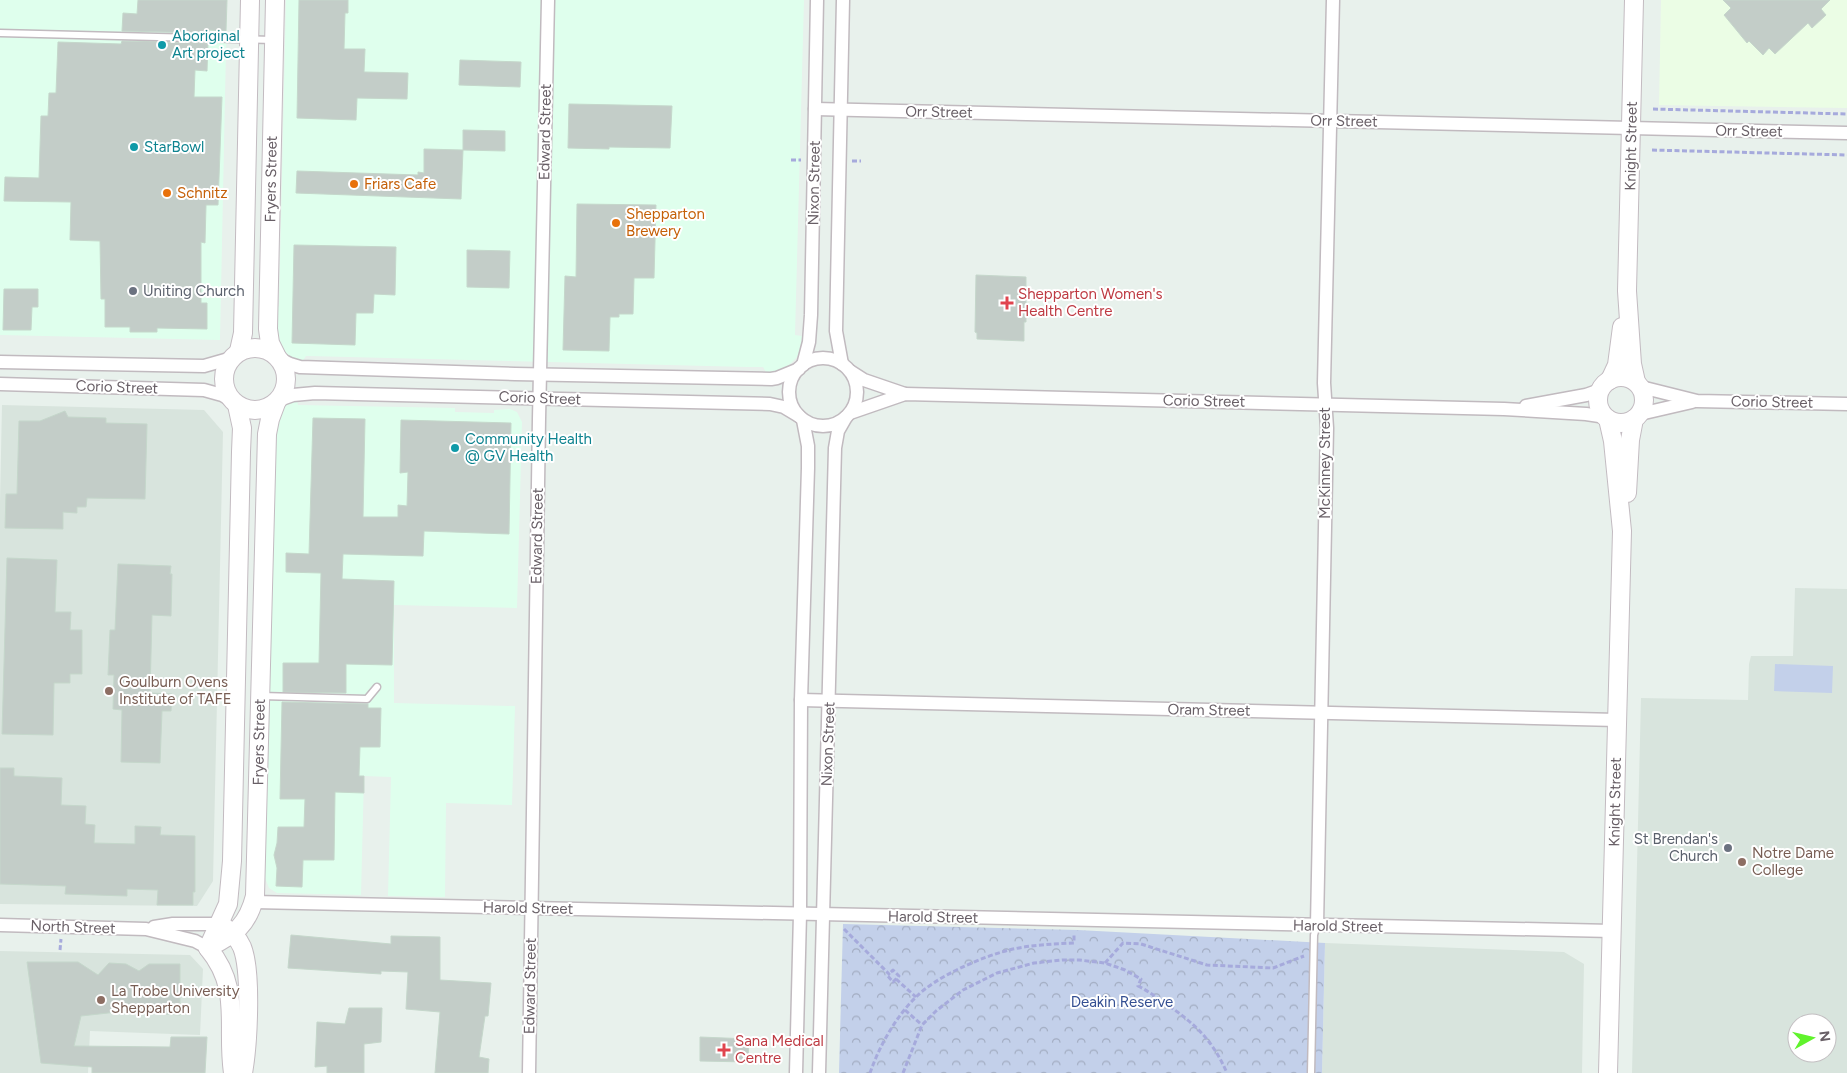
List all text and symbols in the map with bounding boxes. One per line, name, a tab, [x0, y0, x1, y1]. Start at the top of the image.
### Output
place label: Aboriginal Art project	[172, 27, 246, 62]
marker: Aboriginal Art project	[156, 39, 168, 51]
street label: Edward Street	[535, 83, 555, 180]
street label: Knight Street	[1621, 101, 1641, 191]
street label: Orr Street	[905, 102, 973, 122]
street label: Orr Street	[1310, 111, 1378, 131]
street label: Orr Street	[1715, 121, 1783, 141]
street label: Fryers Street	[261, 135, 281, 223]
place label: StarBowl	[144, 138, 204, 156]
street label: Nixon Street	[804, 140, 824, 226]
marker: StarBowl	[128, 141, 140, 153]
place label: Friars Cafe	[364, 175, 436, 193]
marker: Friars Cafe	[348, 178, 360, 190]
place label: Schnitz	[177, 184, 228, 202]
marker: Schnitz	[161, 187, 173, 199]
place label: Shepparton Brewery	[626, 205, 705, 240]
marker: Shepparton Brewery	[610, 217, 622, 229]
place label: Uniting Church	[143, 282, 245, 300]
marker: Uniting Church	[127, 285, 139, 297]
place label: Shepparton Women's Health Centre	[1018, 285, 1162, 320]
marker: Shepparton Women's Health Centre	[1000, 296, 1014, 310]
street label: Corio Street	[75, 377, 159, 397]
street label: Corio Street	[498, 388, 582, 408]
street label: Corio Street	[1163, 391, 1246, 411]
street label: Corio Street	[1731, 392, 1814, 412]
street label: McKinney Street	[1316, 407, 1334, 519]
place label: Community Health @ GV Health	[465, 430, 592, 465]
marker: Community Health @ GV Health	[449, 442, 461, 454]
street label: Edward Street	[527, 487, 547, 584]
place label: Goulburn Ovens Institute of TAFE	[119, 673, 232, 708]
marker: Goulburn Ovens Institute of TAFE	[103, 685, 115, 697]
street label: Fryers Street	[249, 698, 269, 786]
street label: Oram Street	[1167, 700, 1251, 720]
street label: Nixon Street	[818, 701, 838, 787]
street label: Knight Street	[1605, 757, 1625, 847]
place label: St Brendan's Church	[1634, 830, 1718, 865]
marker: St Brendan's Church	[1722, 842, 1734, 854]
place label: Notre Dame College	[1752, 844, 1834, 879]
marker: Notre Dame College	[1736, 856, 1748, 868]
street label: Harold Street	[483, 898, 574, 918]
street label: Harold Street	[888, 907, 979, 927]
street label: Harold Street	[1293, 916, 1384, 936]
street label: North Street	[30, 917, 116, 937]
street label: Edward Street	[520, 937, 540, 1034]
place label: La Trobe University Shepparton	[111, 982, 240, 1017]
park label: Deakin Reserve	[1071, 993, 1173, 1011]
marker: La Trobe University Shepparton	[95, 994, 107, 1006]
north arrow	[1787, 1013, 1837, 1063]
text: N	[1815, 1030, 1834, 1043]
place label: Sana Medical Centre	[735, 1032, 824, 1067]
marker: Sana Medical Centre	[717, 1043, 731, 1057]

